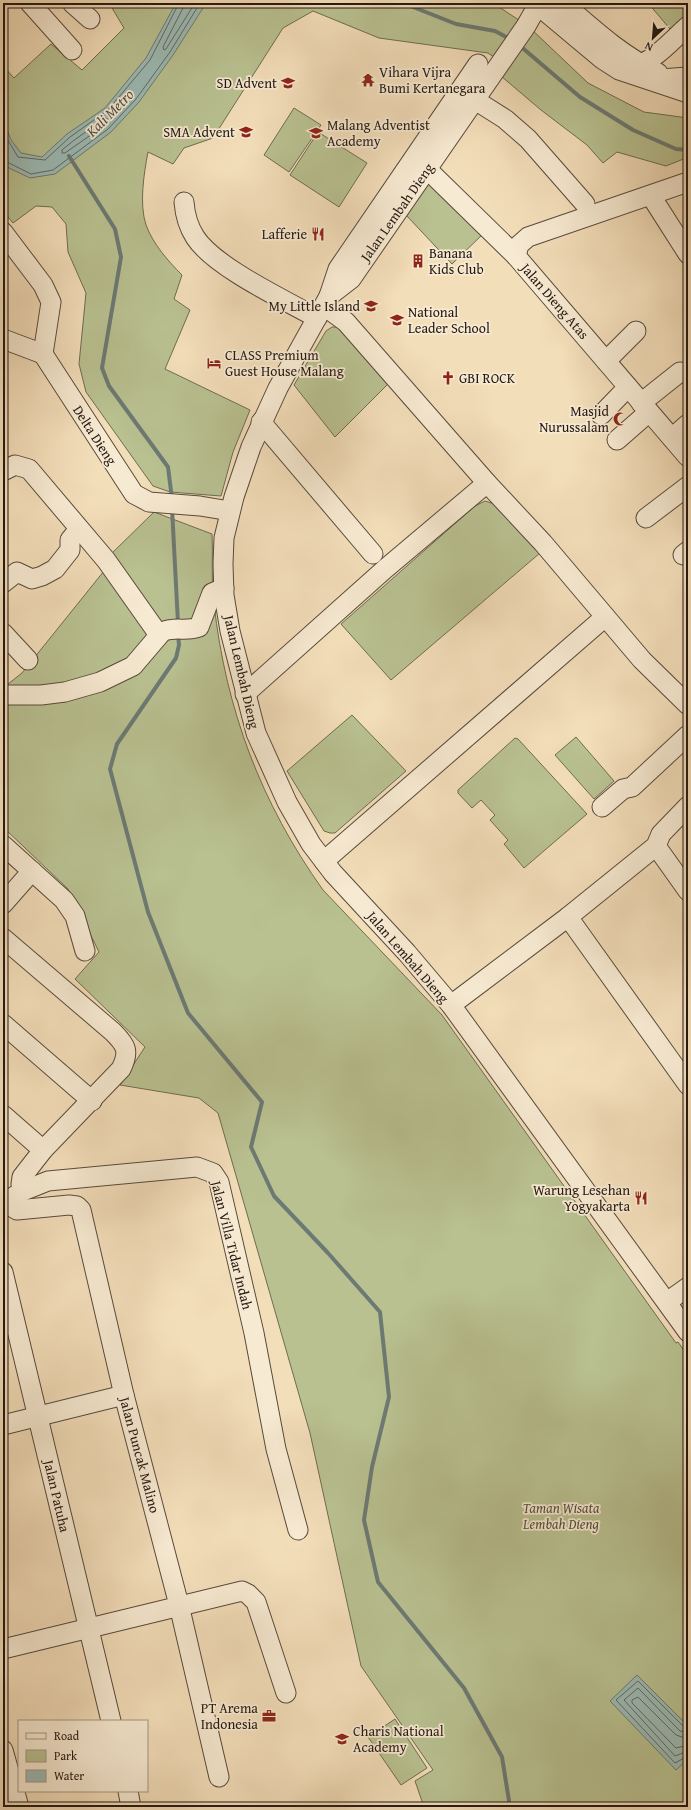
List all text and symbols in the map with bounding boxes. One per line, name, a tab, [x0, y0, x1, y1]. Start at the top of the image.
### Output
north arrow	[633, 18, 673, 58]
text: N	[641, 38, 655, 56]
place label: Vihara Vijra Bumi Kertanegara	[379, 62, 486, 98]
temple icon: Vihara Vijra Bumi Kertanegara	[360, 72, 376, 88]
place label: SD Advent	[217, 73, 277, 93]
school or university icon: SD Advent	[280, 75, 296, 91]
water label: Kali Metro	[80, 84, 139, 142]
place label: Malang Adventist Academy	[327, 115, 430, 151]
place label: SMA Advent	[163, 122, 235, 142]
school or university icon: SMA Advent	[238, 124, 254, 140]
school or university icon: Malang Adventist Academy	[308, 125, 324, 141]
street label: Jalan Lembah Dieng	[354, 159, 438, 267]
place label: Lafferie	[262, 224, 307, 244]
restaurant icon: Lafferie	[310, 226, 326, 242]
place label: Banana Kids Club	[429, 243, 484, 279]
building icon: Banana Kids Club	[410, 253, 426, 269]
street label: Jalan Dieng Atas	[515, 257, 594, 343]
place label: My Little Island	[269, 296, 361, 316]
school or university icon: My Little Island	[363, 298, 379, 314]
place label: National Leader School	[408, 302, 490, 338]
school or university icon: National Leader School	[389, 312, 405, 328]
place label: CLASS Premium Guest House Malang	[225, 345, 344, 381]
hotel icon: CLASS Premium Guest House Malang	[206, 355, 222, 371]
place label: GBI ROCK	[459, 368, 516, 388]
church icon: GBI ROCK	[440, 370, 456, 386]
street label: Delta Dieng	[68, 401, 122, 469]
place label: Masjid Nurussalam	[539, 401, 610, 437]
mosque icon: Masjid Nurussalam	[612, 411, 628, 427]
street label: Jalan Lembah Dieng	[219, 611, 265, 731]
street label: Jalan Lembah Dieng	[361, 905, 454, 1007]
street label: Jalan Villa Tidar Indah	[206, 1177, 258, 1312]
place label: Warung Lesehan Yogyakarta	[533, 1180, 630, 1216]
restaurant icon: Warung Lesehan Yogyakarta	[633, 1190, 649, 1206]
street label: Jalan Puncak Malino	[114, 1393, 165, 1515]
street label: Jalan Patuha	[39, 1456, 75, 1535]
park label: Taman Wisata Lembah Dieng	[522, 1498, 600, 1534]
place label: PT Arema Indonesia	[201, 1698, 258, 1734]
office icon: PT Arema Indonesia	[261, 1708, 277, 1724]
legend	[18, 1720, 148, 1792]
place label: Charis National Academy	[353, 1721, 444, 1757]
text: Road	[54, 1727, 80, 1744]
school or university icon: Charis National Academy	[334, 1731, 350, 1747]
text: Park	[54, 1747, 78, 1764]
text: Water	[54, 1767, 84, 1784]

